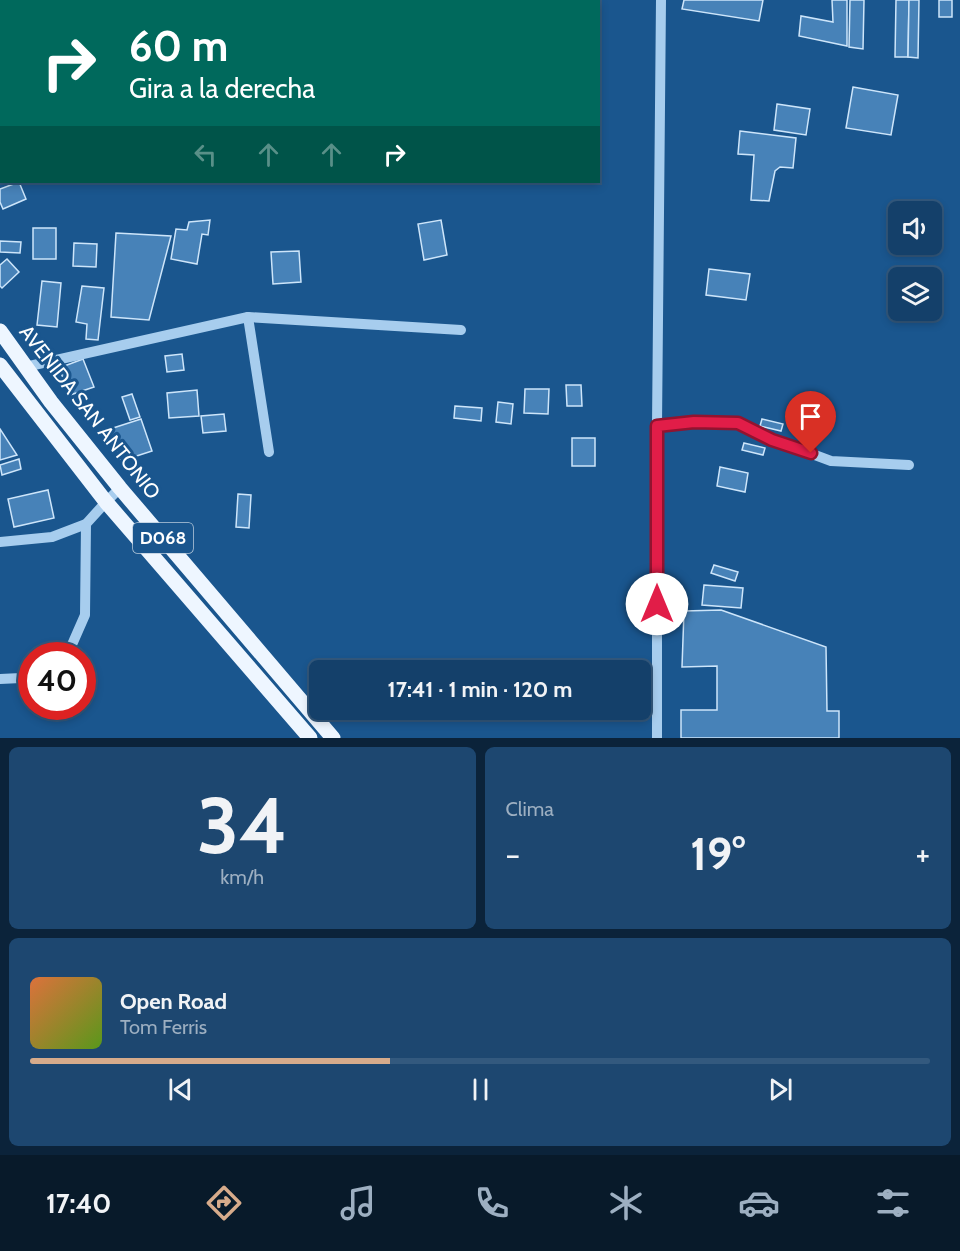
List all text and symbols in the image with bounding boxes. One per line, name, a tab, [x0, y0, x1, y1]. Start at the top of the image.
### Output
text: 60 m	[129, 20, 228, 72]
icon: right	[30, 24, 108, 102]
text: Gira a la derecha	[129, 72, 315, 105]
icon: left	[189, 138, 222, 171]
icon: ahead	[252, 138, 285, 171]
icon: ahead	[315, 138, 348, 171]
icon: right	[378, 138, 411, 171]
map controls	[888, 201, 942, 321]
button: sound	[888, 201, 942, 255]
button: layers	[888, 267, 942, 321]
street label: AVENIDA SAN ANTONIO	[15, 320, 165, 504]
pin	[785, 391, 836, 453]
icon: arrive	[794, 400, 827, 433]
road number: D068	[133, 523, 193, 553]
position arrow	[625, 572, 689, 636]
speed limit sign: 40	[18, 642, 96, 720]
text: 17:41 · 1 min · 120 m	[388, 676, 572, 703]
text: 34	[197, 778, 287, 873]
text: Clima	[506, 797, 554, 821]
text: 19°	[690, 827, 745, 881]
text: −	[506, 834, 520, 874]
text: +	[915, 834, 930, 874]
text: km/h	[220, 865, 264, 889]
text: Open Road	[120, 988, 227, 1015]
text: Tom Ferris	[120, 1015, 207, 1039]
icon: previous	[164, 1073, 197, 1106]
icon: pause	[464, 1073, 497, 1106]
icon: next	[764, 1073, 797, 1106]
icon: directions	[203, 1182, 245, 1224]
icon: music	[337, 1182, 379, 1224]
icon: phone	[471, 1182, 513, 1224]
icon: climate	[605, 1182, 647, 1224]
icon: car	[738, 1182, 780, 1224]
icon: filters	[872, 1182, 914, 1224]
text: 17:40	[46, 1187, 111, 1220]

